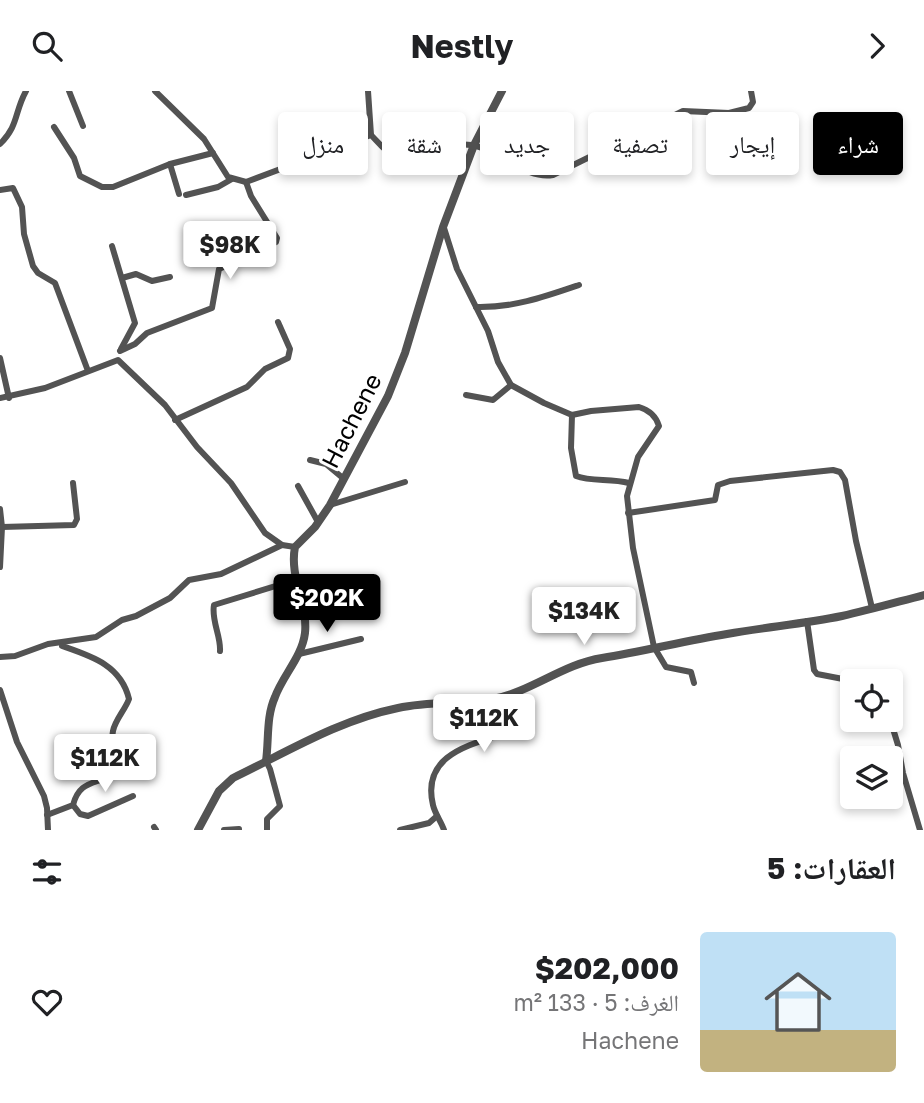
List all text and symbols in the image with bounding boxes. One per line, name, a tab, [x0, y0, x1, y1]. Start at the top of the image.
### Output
icon: search	[28, 27, 66, 65]
text: Nestly	[410, 27, 514, 65]
icon: forward	[858, 27, 896, 65]
chip: منزل	[278, 112, 368, 175]
chip: شقة	[382, 112, 466, 175]
chip: جديد	[480, 112, 574, 175]
chip: تصفية	[588, 112, 692, 175]
chip: إيجار	[706, 112, 799, 175]
chip: شراء	[813, 112, 903, 175]
pin: $98K	[189, 221, 271, 281]
text: $98K	[199, 230, 261, 258]
street label: Hachene	[315, 368, 387, 472]
pin: $202K	[278, 575, 376, 634]
text: $202K	[289, 583, 365, 611]
pin: $134K	[535, 587, 633, 647]
text: $134K	[548, 596, 620, 624]
map controls	[840, 669, 903, 809]
button: locate	[840, 669, 903, 732]
pin: $112K	[435, 695, 533, 754]
text: $112K	[449, 703, 519, 731]
pin: $112K	[56, 735, 154, 794]
text: $112K	[70, 743, 140, 771]
button: layers	[840, 746, 903, 809]
text: العقارات: 5	[767, 850, 896, 886]
icon: filters	[28, 853, 66, 891]
text: $202,000	[535, 950, 679, 986]
icon: home	[756, 960, 840, 1044]
icon: heart	[28, 983, 66, 1021]
text: الغرف: 5 · 133 m²	[513, 988, 679, 1016]
text: Hachene	[581, 1026, 679, 1054]

